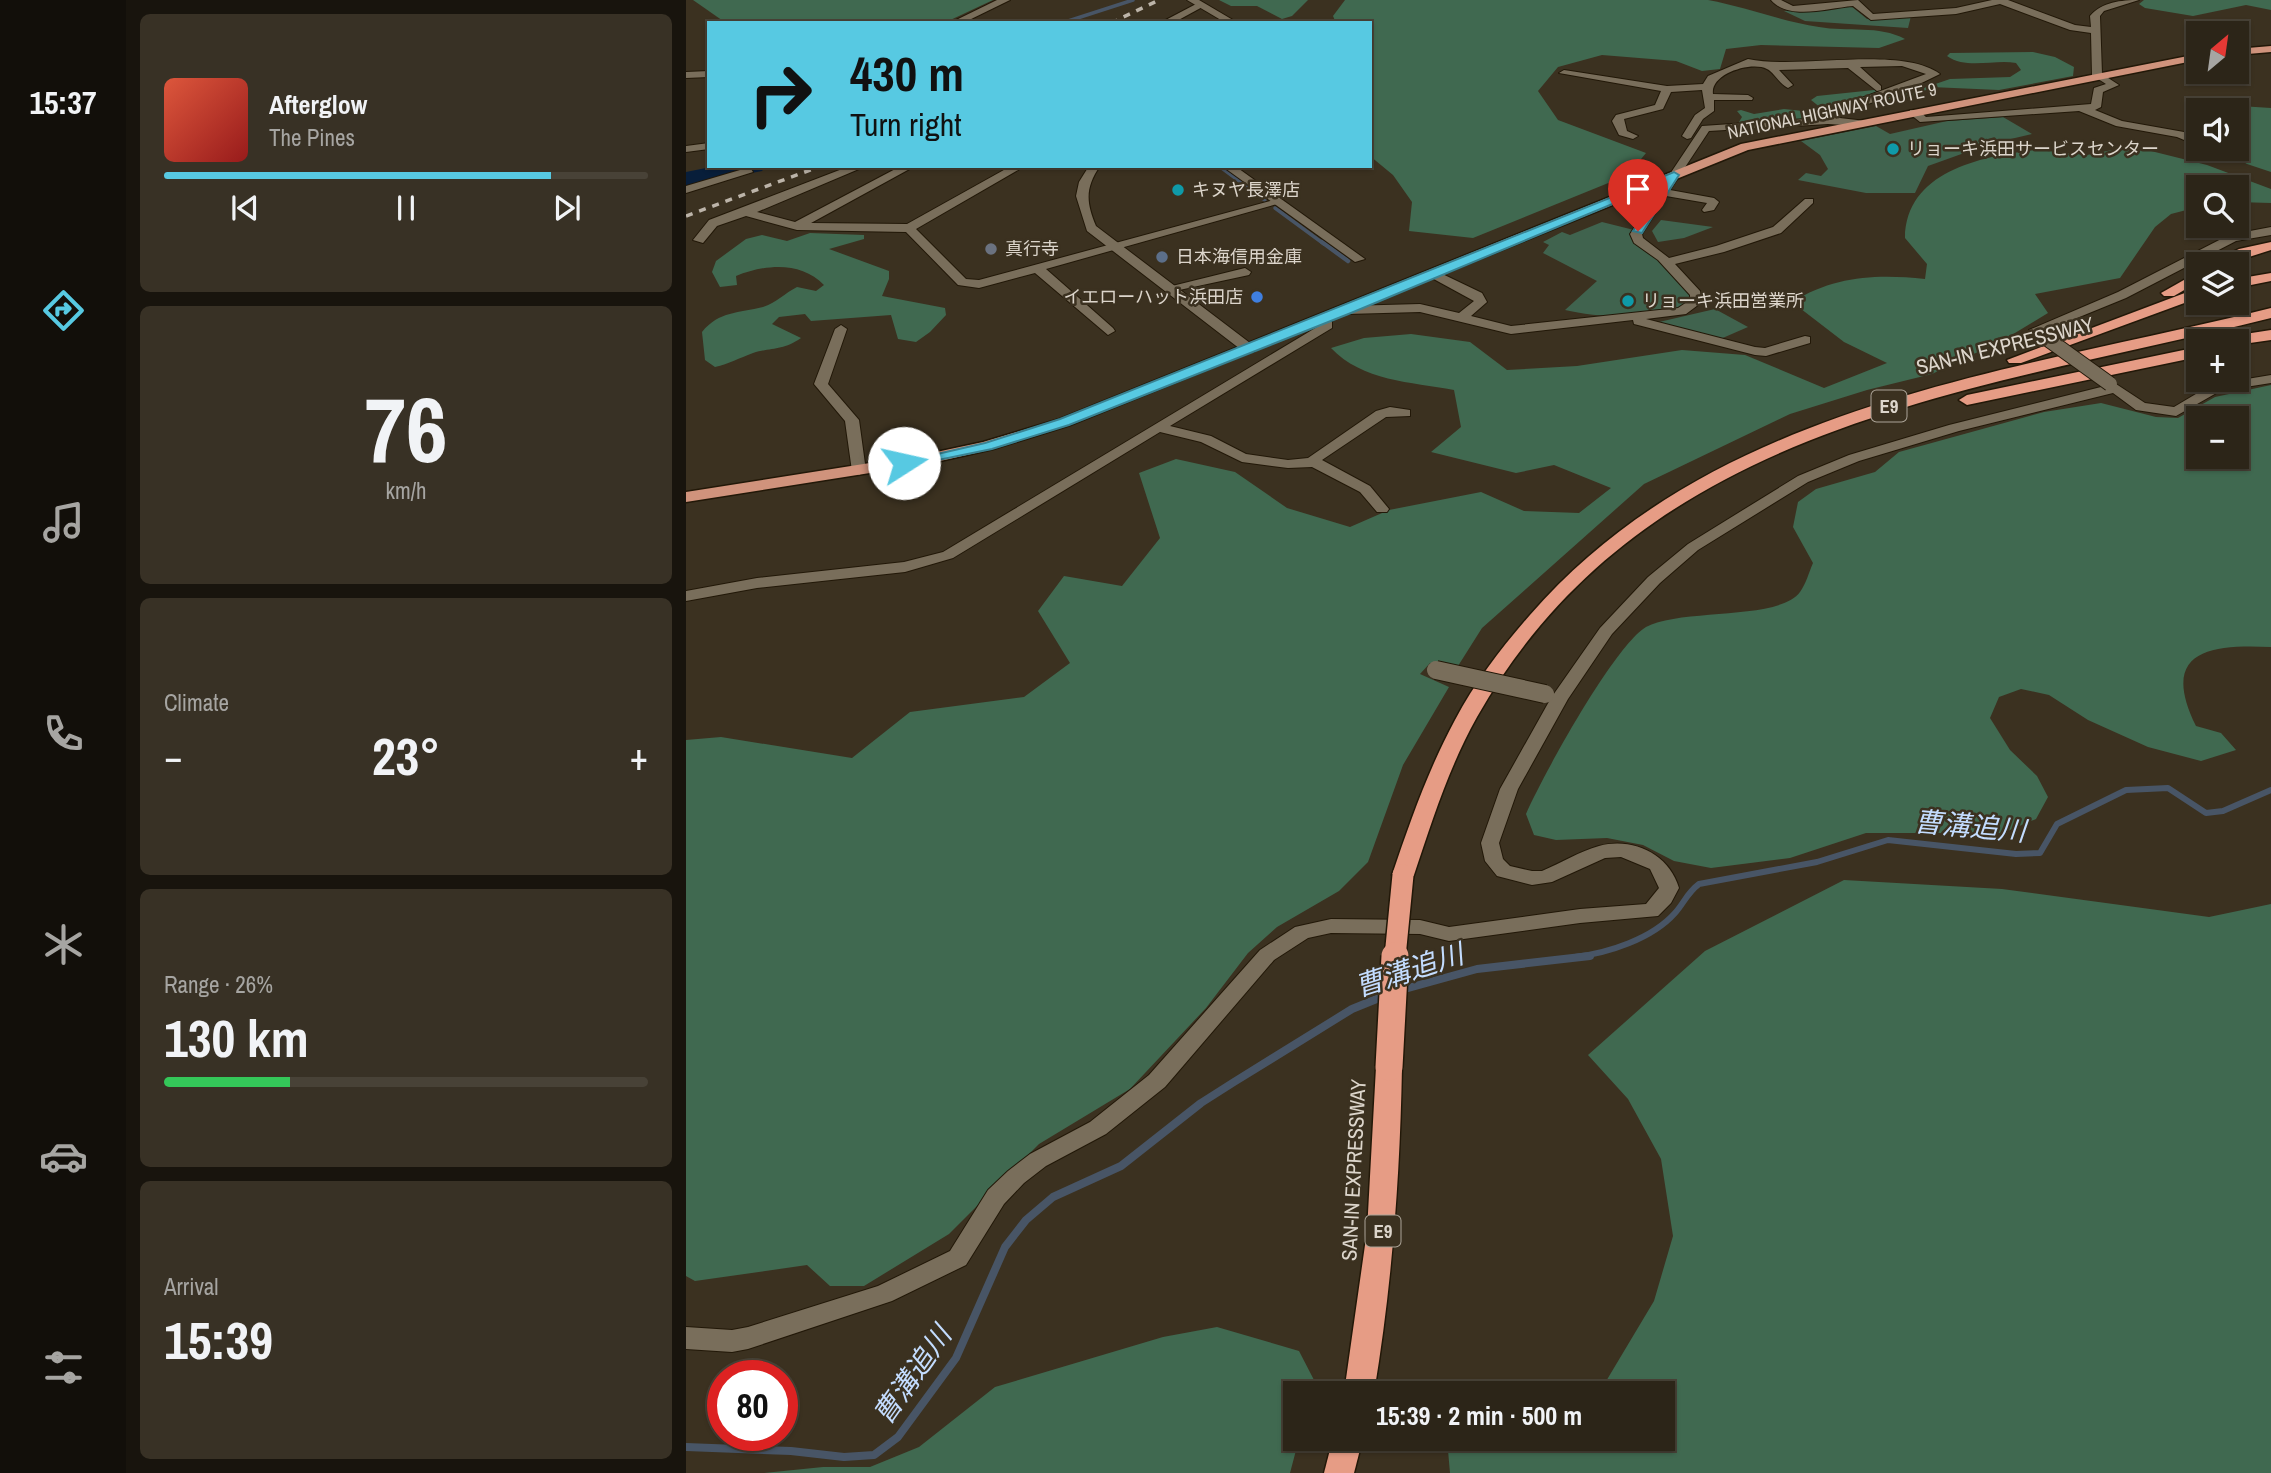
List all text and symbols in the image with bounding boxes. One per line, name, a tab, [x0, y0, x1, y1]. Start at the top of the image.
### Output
north arrow	[2186, 21, 2249, 84]
map controls	[2186, 21, 2249, 469]
text: 430 m	[850, 40, 964, 106]
icon: right	[735, 49, 826, 140]
street label: NATIONAL HIGHWAY ROUTE 9	[1725, 76, 1939, 145]
text: 15:37	[29, 81, 97, 124]
text: Afterglow	[269, 87, 367, 122]
button: sound	[2186, 98, 2249, 161]
text: Turn right	[850, 103, 962, 146]
text: The Pines	[269, 122, 355, 153]
place label: リョーキ浜田サービスセンター	[1907, 136, 2159, 161]
marker: リョーキ浜田サービスセンター	[1885, 141, 1901, 157]
pin	[1608, 159, 1668, 231]
icon: arrive	[1619, 170, 1657, 208]
button: search	[2186, 175, 2249, 238]
place label: キヌヤ長澤店	[1192, 177, 1300, 202]
marker: キヌヤ長澤店	[1170, 182, 1186, 198]
icon: previous	[226, 189, 264, 227]
icon: pause	[387, 189, 425, 227]
icon: next	[548, 189, 586, 227]
place label: 真行寺	[1005, 236, 1059, 261]
marker: 真行寺	[983, 241, 999, 257]
place label: 日本海信用金庫	[1176, 244, 1302, 269]
marker: 日本海信用金庫	[1154, 249, 1170, 265]
button: layers	[2186, 252, 2249, 315]
place label: イエローハット浜田店	[1064, 284, 1243, 309]
icon: directions	[39, 286, 88, 335]
place label: リョーキ浜田営業所	[1642, 288, 1804, 313]
marker: イエローハット浜田店	[1249, 289, 1265, 305]
marker: リョーキ浜田営業所	[1620, 293, 1636, 309]
street label: SAN-IN EXPRESSWAY	[1913, 309, 2097, 382]
button: +	[2186, 329, 2249, 392]
text: 76	[365, 368, 448, 490]
road number: E9	[1872, 390, 1906, 422]
button: −	[2186, 406, 2249, 469]
position arrow	[867, 426, 941, 500]
text: km/h	[386, 475, 426, 506]
icon: music	[39, 498, 88, 547]
text: Climate	[164, 687, 229, 718]
icon: phone	[39, 709, 88, 758]
text: 23°	[372, 721, 440, 791]
text: −	[164, 731, 182, 782]
text: +	[630, 731, 648, 782]
water label: 曹溝追川	[1913, 802, 2030, 850]
icon: climate	[39, 920, 88, 969]
water label: 曹溝追川	[1350, 934, 1471, 1005]
text: Range · 26%	[164, 969, 273, 1000]
text: 130 km	[164, 1003, 309, 1073]
street label: SAN-IN EXPRESSWAY	[1334, 1078, 1373, 1262]
icon: car	[39, 1132, 88, 1181]
road number: E9	[1366, 1216, 1400, 1246]
text: Arrival	[164, 1271, 219, 1302]
text: 15:39	[164, 1305, 273, 1375]
water label: 曹溝追川	[864, 1316, 961, 1432]
icon: filters	[39, 1343, 88, 1392]
speed limit sign: 80	[707, 1360, 798, 1451]
text: 15:39 · 2 min · 500 m	[1376, 1398, 1582, 1433]

